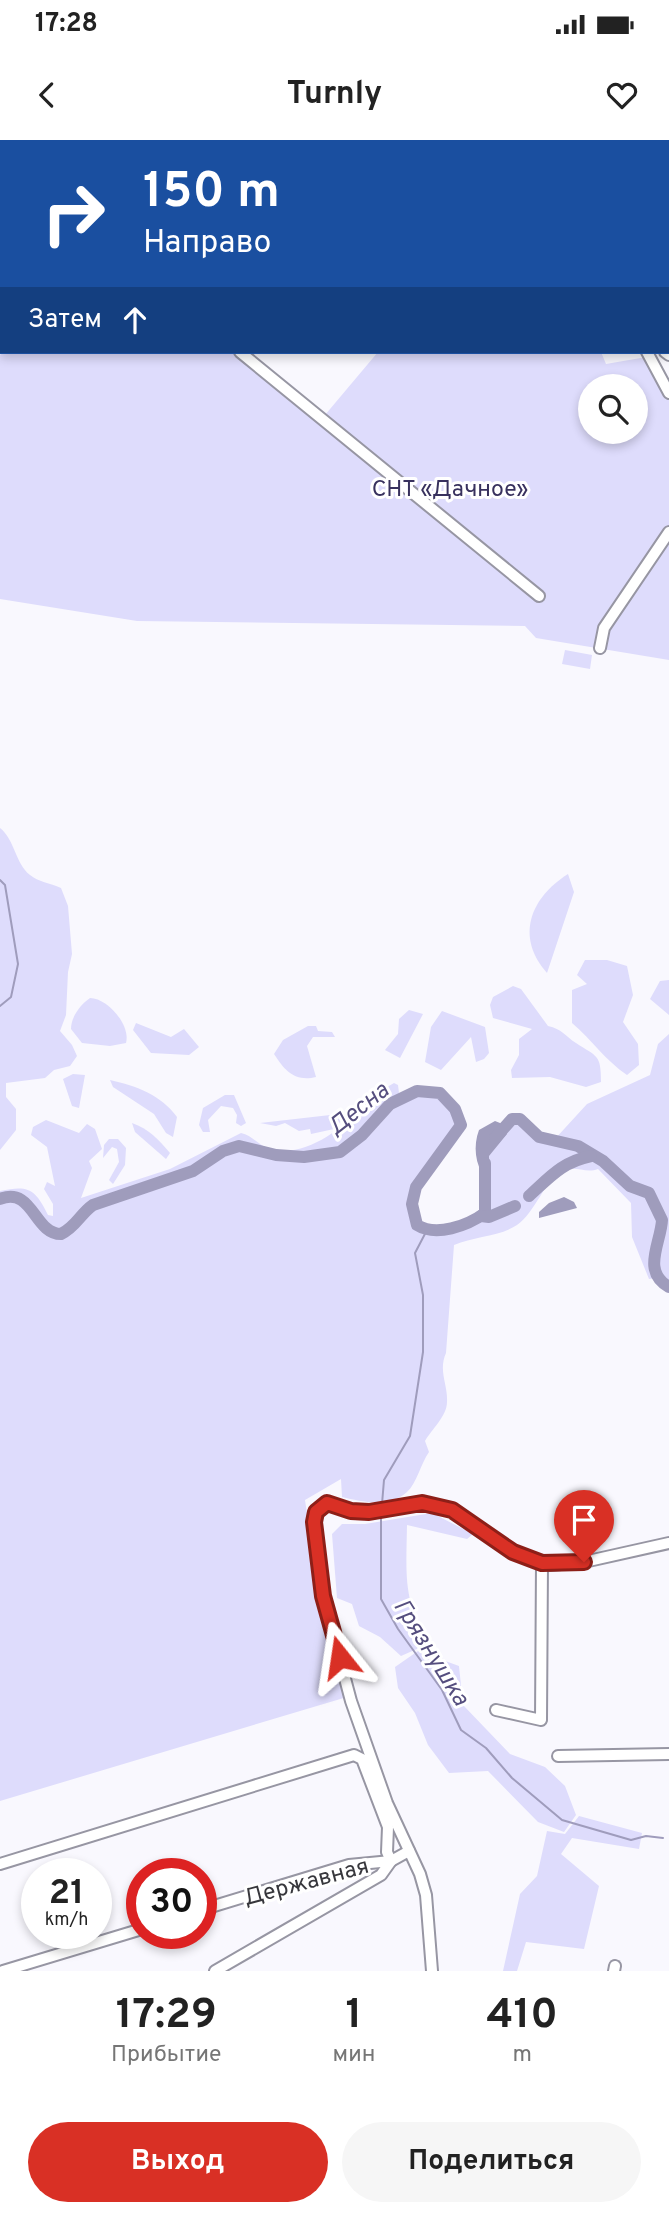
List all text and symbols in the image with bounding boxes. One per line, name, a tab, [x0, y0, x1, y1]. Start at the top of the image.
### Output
text: 17:28	[35, 8, 98, 41]
text: Turnly	[287, 75, 382, 115]
icon: back	[28, 76, 66, 114]
icon: heart	[603, 76, 641, 114]
text: 150 m	[143, 163, 280, 225]
icon: right	[28, 168, 119, 259]
text: Направо	[143, 224, 271, 264]
icon: ahead	[116, 301, 154, 339]
text: Затем	[28, 304, 102, 337]
map controls	[578, 374, 648, 444]
button: search	[578, 374, 648, 444]
park label: СНТ «Дачное»	[372, 476, 528, 505]
water label: Десна	[323, 1076, 396, 1143]
pin	[554, 1490, 614, 1562]
icon: arrive	[565, 1501, 603, 1539]
water label: Грязнушка	[386, 1594, 475, 1713]
position arrow	[303, 1620, 377, 1694]
street label: Державная	[241, 1853, 372, 1914]
speed limit sign: 30	[126, 1858, 217, 1949]
text: 21	[49, 1872, 84, 1916]
text: km/h	[45, 1909, 88, 1932]
text: 17:29	[116, 1990, 217, 2043]
text: 1	[346, 1990, 362, 2043]
text: 410	[486, 1990, 558, 2043]
text: Прибытие	[111, 2041, 221, 2070]
text: мин	[332, 2041, 375, 2070]
text: m	[512, 2041, 532, 2070]
button: Выход	[28, 2122, 328, 2202]
button: Поделиться	[342, 2122, 641, 2202]

